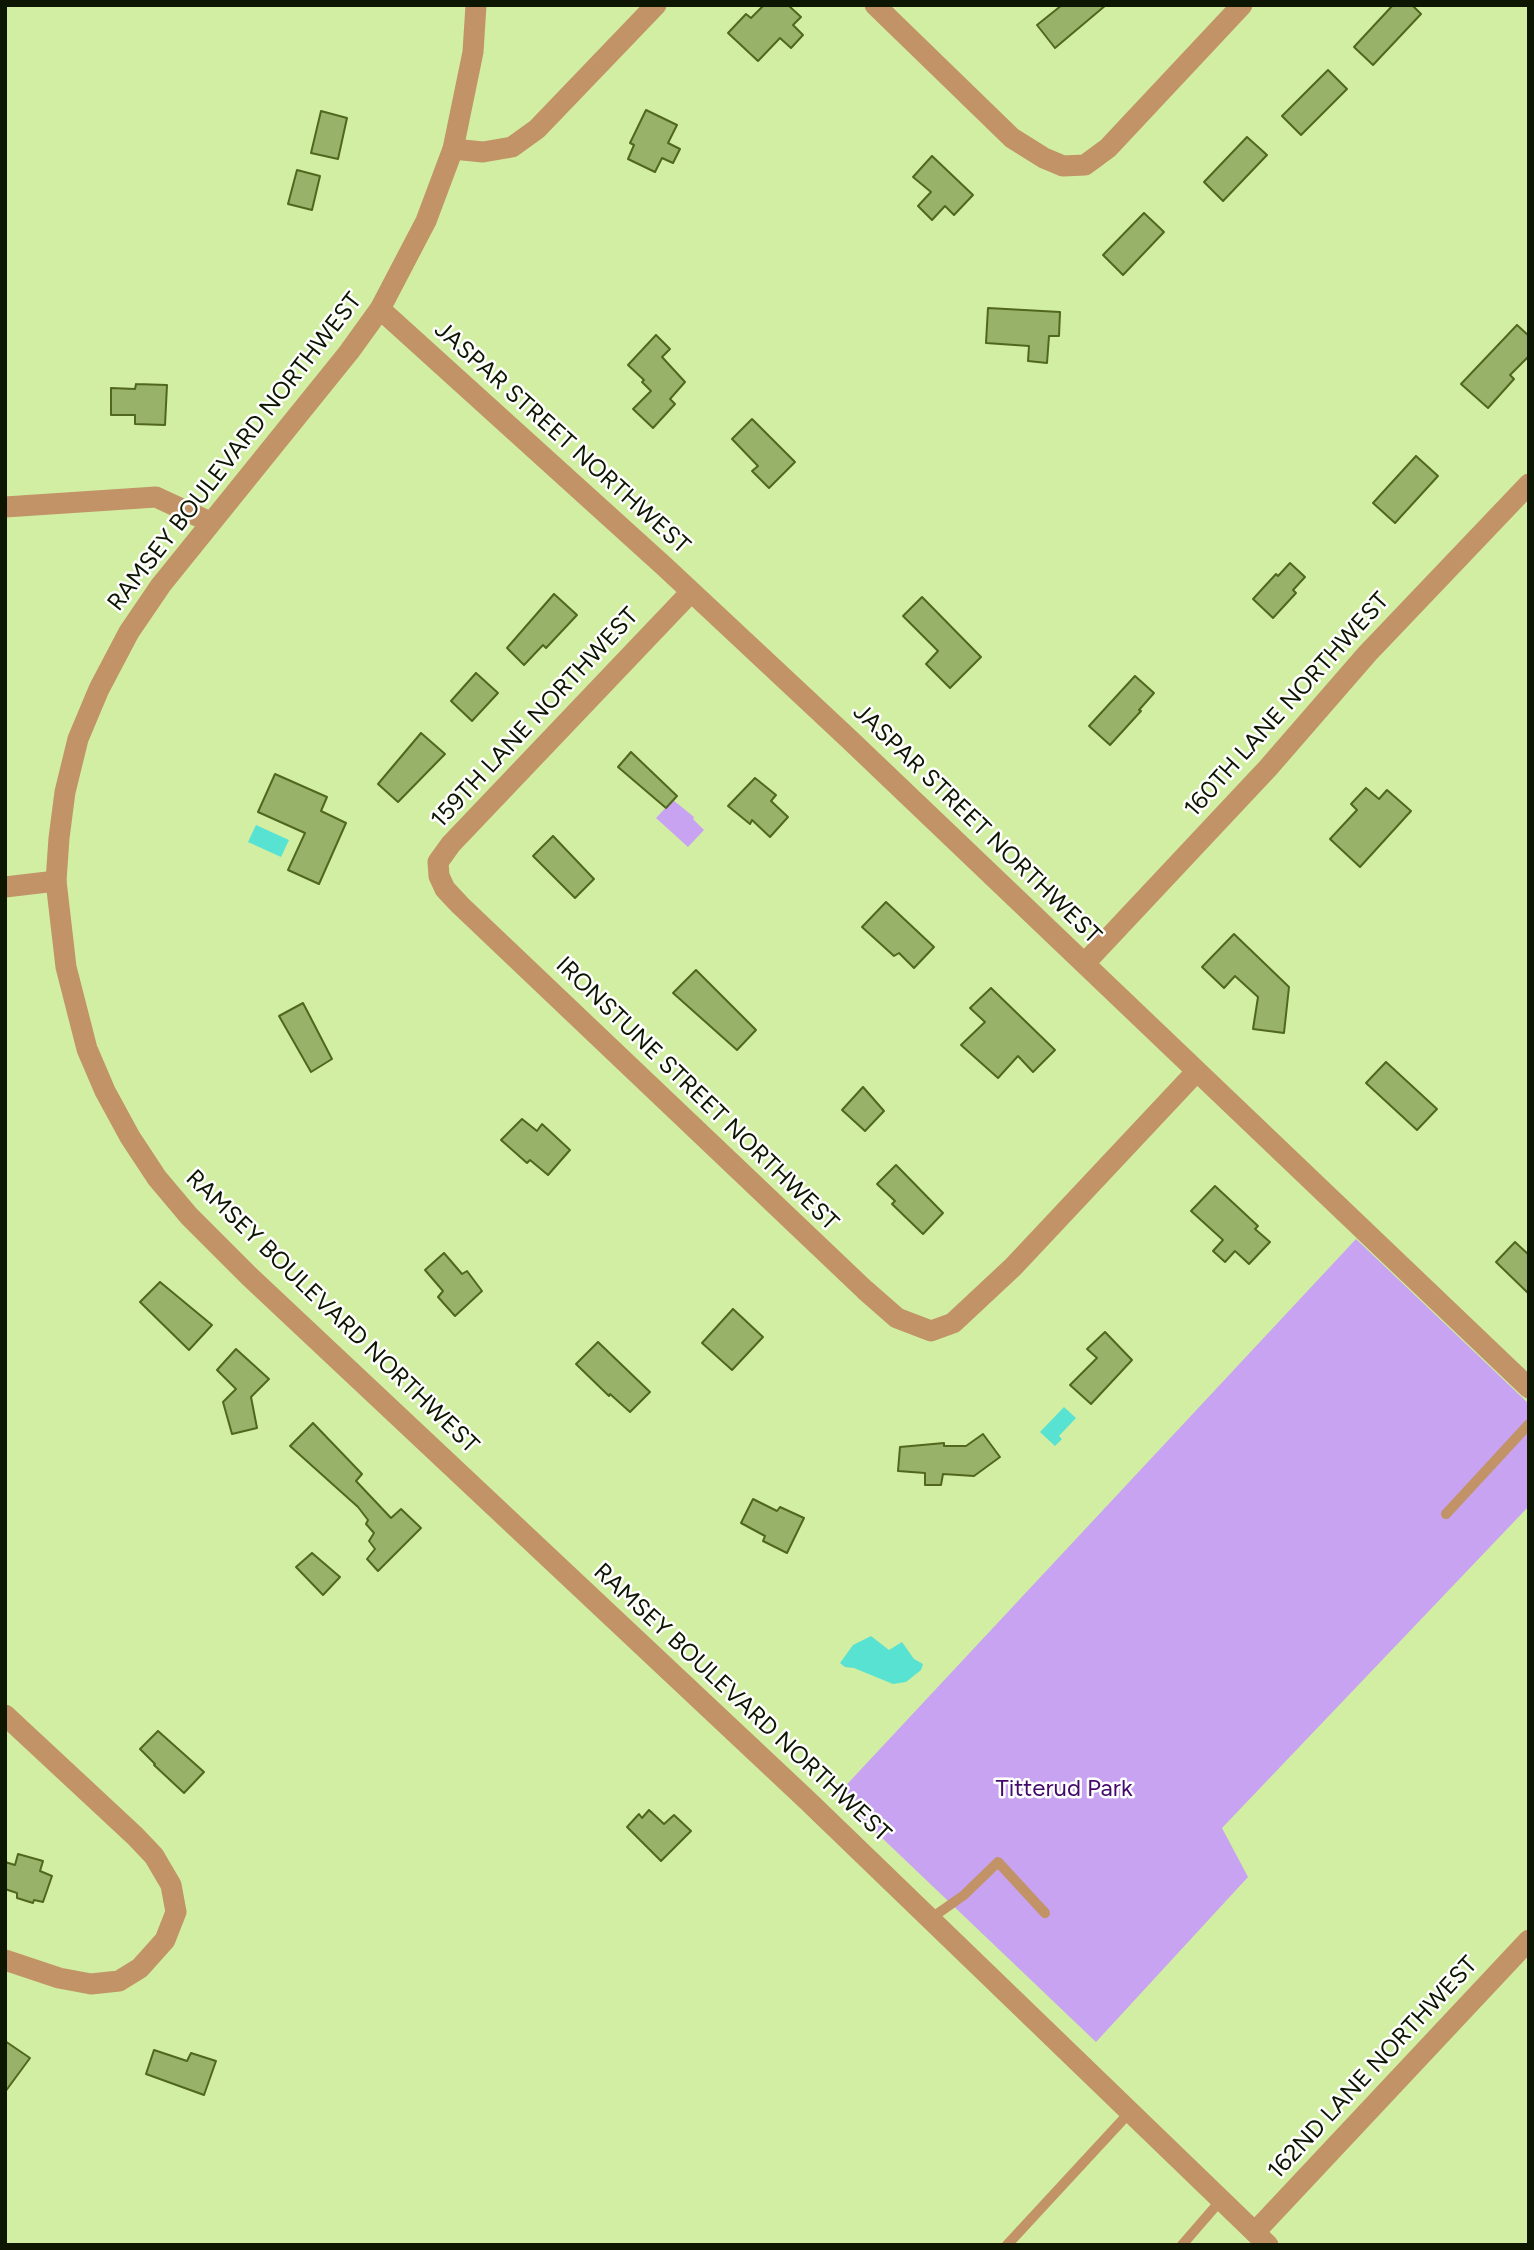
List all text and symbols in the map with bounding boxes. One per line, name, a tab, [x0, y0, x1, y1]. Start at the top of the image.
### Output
street label: RAMSEY BOULEVARD NORTHWEST	[102, 287, 368, 617]
street label: JASPAR STREET NORTHWEST	[428, 316, 696, 560]
street label: 160TH LANE NORTHWEST	[1179, 587, 1395, 823]
street label: 159TH LANE NORTHWEST	[425, 602, 645, 834]
street label: JASPAR STREET NORTHWEST	[847, 698, 1107, 950]
street label: IRONSTUNE STREET NORTHWEST	[550, 951, 844, 1237]
street label: RAMSEY BOULEVARD NORTHWEST	[180, 1164, 484, 1460]
street label: RAMSEY BOULEVARD NORTHWEST	[587, 1557, 897, 1849]
park label: Titterud Park	[995, 1775, 1133, 1803]
street label: 162ND LANE NORTHWEST	[1262, 1951, 1484, 2185]

